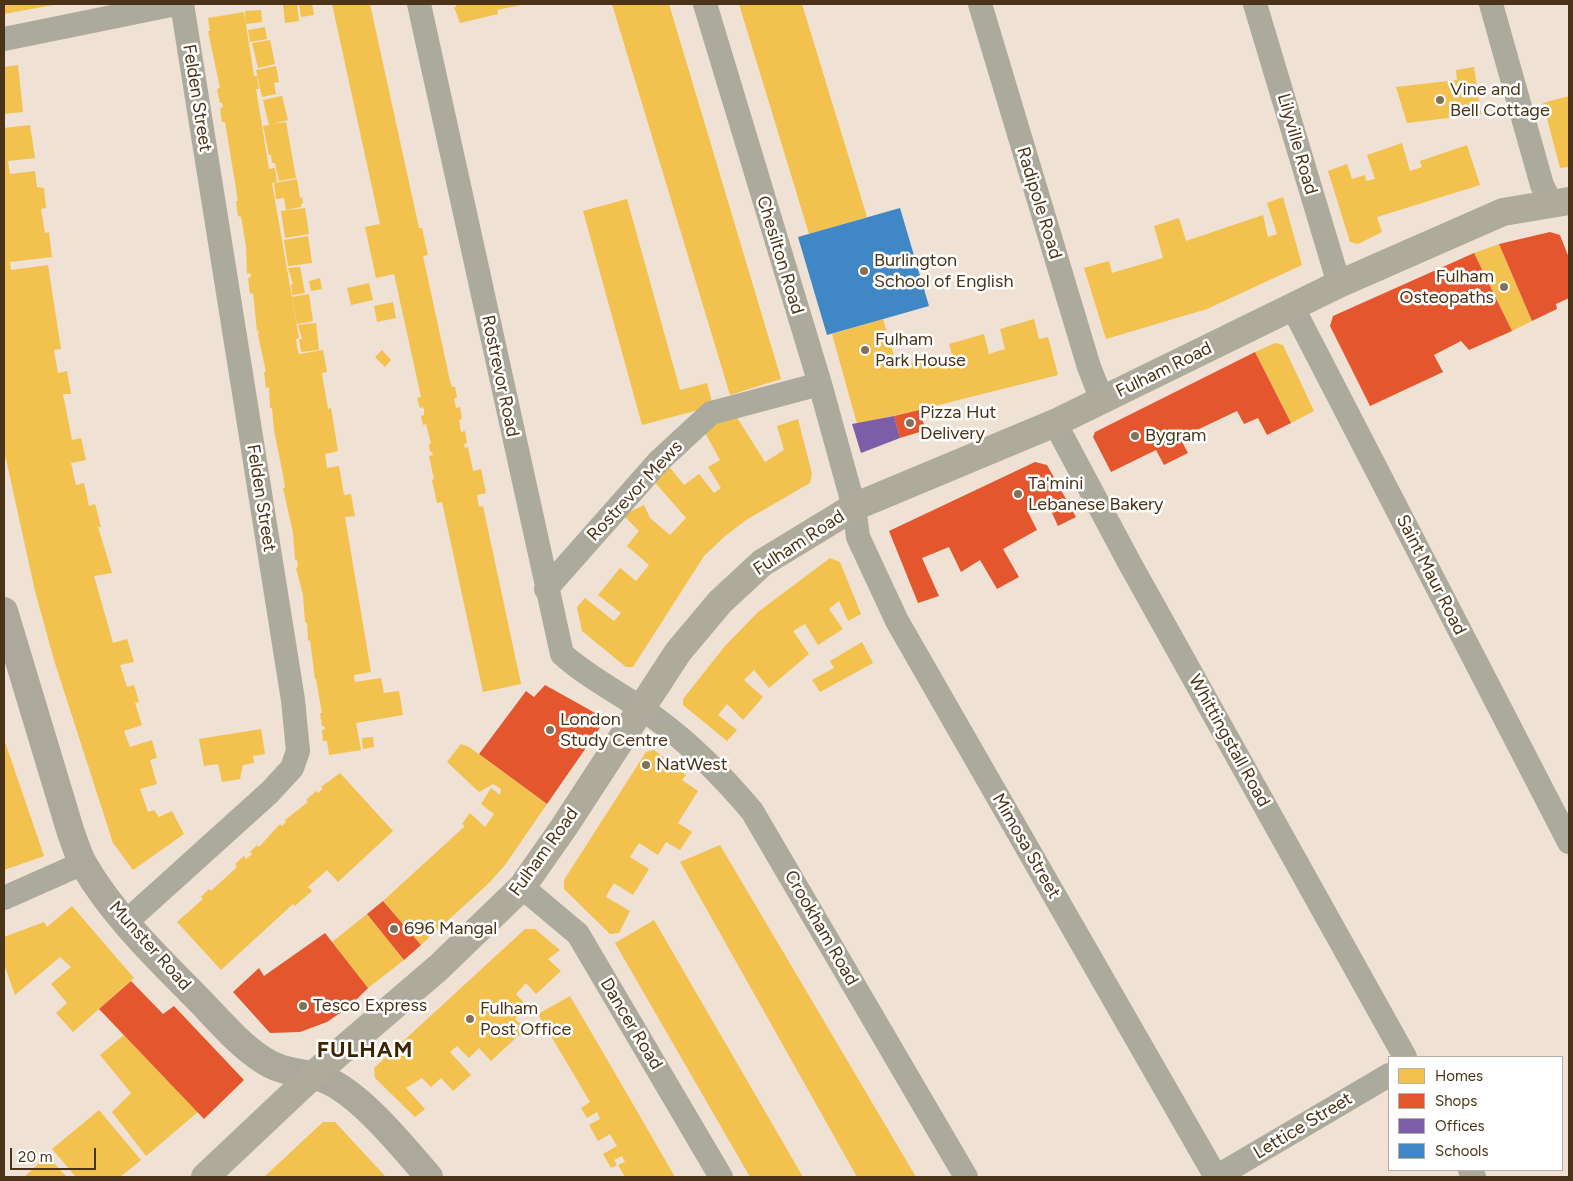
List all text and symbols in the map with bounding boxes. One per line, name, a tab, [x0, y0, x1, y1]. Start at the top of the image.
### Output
street label: Felden Street	[178, 43, 216, 153]
place label: Vine and Bell Cottage	[1450, 79, 1550, 122]
street label: Lilyville Road	[1272, 91, 1322, 197]
marker: Vine and Bell Cottage	[1434, 94, 1446, 106]
street label: Radipole Road	[1012, 144, 1066, 262]
street label: Chesilton Road	[752, 193, 808, 317]
place label: Burlington School of English	[874, 250, 1013, 292]
marker: Burlington School of English	[858, 265, 870, 277]
place label: Fulham Osteopaths	[1400, 266, 1494, 308]
marker: Fulham Osteopaths	[1498, 281, 1510, 293]
street label: Rostrevor Road	[477, 313, 523, 439]
place label: Fulham Park House	[875, 329, 966, 372]
street label: Fulham Road	[1113, 337, 1215, 403]
marker: Fulham Park House	[859, 344, 871, 356]
place label: Pizza Hut Delivery	[920, 402, 996, 444]
marker: Pizza Hut Delivery	[904, 417, 916, 429]
place label: Bygram	[1145, 425, 1206, 447]
marker: Bygram	[1129, 430, 1141, 442]
street label: Rostrevor Mews	[583, 436, 687, 546]
street label: Felden Street	[242, 443, 280, 553]
place label: Ta'mini Lebanese Bakery	[1028, 473, 1164, 516]
marker: Ta'mini Lebanese Bakery	[1012, 488, 1024, 500]
street label: Fulham Road	[749, 506, 849, 580]
street label: Saint Maur Road	[1391, 511, 1471, 639]
street label: Whittingstall Road	[1184, 671, 1274, 811]
place label: London Study Centre	[560, 709, 668, 752]
marker: London Study Centre	[544, 724, 556, 736]
place label: NatWest	[656, 754, 727, 776]
marker: NatWest	[640, 759, 652, 771]
street label: Mimosa Street	[987, 790, 1065, 902]
street label: Fulham Road	[505, 804, 583, 900]
street label: Crookham Road	[779, 867, 863, 989]
street label: Munster Road	[104, 897, 196, 995]
place label: 696 Mangal	[404, 918, 497, 940]
marker: 696 Mangal	[388, 923, 400, 935]
street label: Dancer Road	[595, 974, 667, 1074]
place label: Tesco Express	[313, 995, 427, 1017]
place label: Fulham Post Office	[480, 998, 571, 1040]
marker: Tesco Express	[297, 1000, 309, 1012]
marker: Fulham Post Office	[464, 1013, 476, 1025]
district label: FULHAM	[316, 1038, 414, 1064]
legend	[1388, 1056, 1563, 1171]
text: Homes	[1435, 1067, 1483, 1085]
street label: Lettice Street	[1250, 1088, 1356, 1164]
text: Shops	[1435, 1092, 1477, 1110]
text: Offices	[1435, 1117, 1485, 1135]
scale bar	[12, 1138, 99, 1170]
text: Schools	[1435, 1142, 1488, 1160]
text: 20 m	[18, 1148, 52, 1166]

